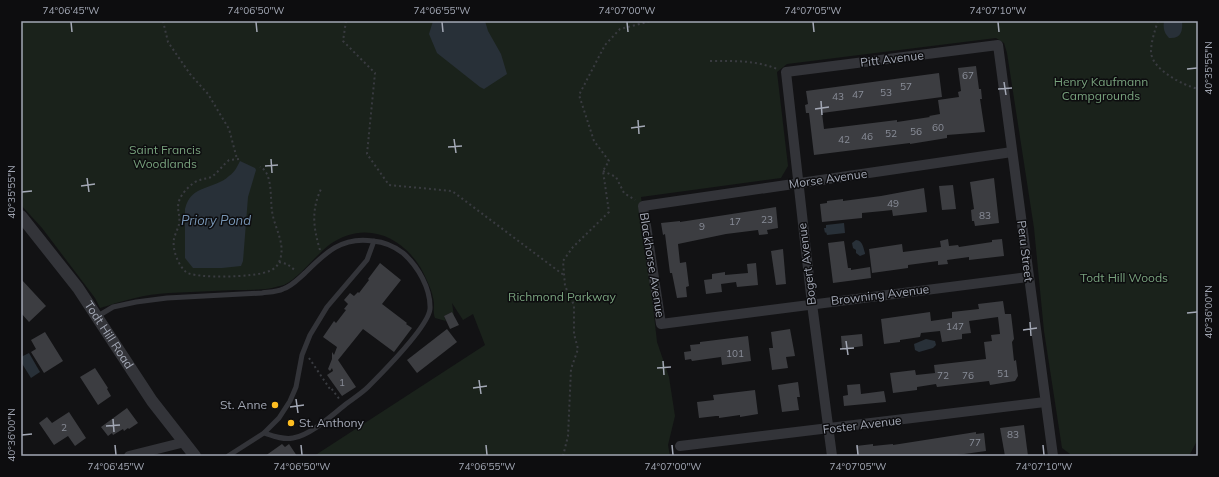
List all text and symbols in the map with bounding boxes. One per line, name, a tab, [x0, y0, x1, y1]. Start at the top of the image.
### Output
text: 74°06'45"W	[43, 4, 99, 17]
text: 74°06'50"W	[228, 4, 284, 17]
text: 74°06'55"W	[414, 4, 470, 17]
text: 74°07'00"W	[599, 4, 655, 17]
text: 74°07'05"W	[785, 4, 841, 17]
text: 74°07'10"W	[970, 4, 1026, 17]
text: 40°35'55"N	[1202, 41, 1215, 95]
street label: Pitt Avenue	[859, 47, 925, 70]
house number: 67	[962, 69, 974, 82]
park label: Henry Kaufmann Campgrounds	[1054, 74, 1148, 103]
house number: 57	[900, 80, 912, 93]
house number: 53	[880, 86, 892, 99]
house number: 47	[852, 88, 864, 101]
house number: 43	[832, 90, 844, 103]
house number: 60	[932, 121, 944, 134]
house number: 56	[910, 125, 922, 138]
house number: 52	[885, 127, 897, 140]
house number: 46	[861, 130, 873, 143]
house number: 42	[838, 133, 850, 146]
park label: Saint Francis Woodlands	[129, 142, 201, 171]
text: 40°35'55"N	[5, 165, 18, 219]
street label: Morse Avenue	[788, 166, 868, 191]
house number: 49	[887, 197, 899, 210]
house number: 83	[979, 209, 991, 222]
street label: Blackhorse Avenue	[637, 211, 668, 318]
water label: Priory Pond	[181, 212, 251, 228]
house number: 23	[761, 213, 773, 226]
house number: 17	[729, 215, 741, 228]
street label: Peru Street	[1014, 219, 1037, 282]
house number: 9	[699, 220, 705, 233]
street label: Bogert Avenue	[794, 222, 819, 306]
park label: Todt Hill Woods	[1080, 270, 1168, 285]
street label: Browning Avenue	[830, 281, 930, 308]
text: 40°36'00"N	[1202, 285, 1215, 339]
park label: Richmond Parkway	[508, 289, 617, 304]
street label: Todt Hill Road	[82, 298, 137, 371]
house number: 147	[946, 320, 964, 333]
house number: 101	[726, 347, 744, 360]
house number: 51	[997, 367, 1009, 380]
house number: 72	[937, 369, 949, 382]
house number: 76	[962, 369, 974, 382]
house number: 1	[339, 376, 345, 389]
place label: St. Anne	[220, 397, 267, 412]
marker: St. Anne	[270, 400, 280, 410]
text: 40°36'00"N	[5, 408, 18, 462]
street label: Foster Avenue	[822, 412, 902, 437]
place label: St. Anthony	[299, 415, 365, 430]
marker: St. Anthony	[286, 418, 296, 428]
house number: 2	[61, 421, 67, 434]
house number: 83	[1007, 428, 1019, 441]
house number: 77	[969, 436, 981, 449]
text: 74°06'45"W	[88, 460, 144, 473]
text: 74°06'50"W	[274, 460, 330, 473]
text: 74°06'55"W	[459, 460, 515, 473]
text: 74°07'00"W	[645, 460, 701, 473]
text: 74°07'05"W	[830, 460, 886, 473]
text: 74°07'10"W	[1016, 460, 1072, 473]

